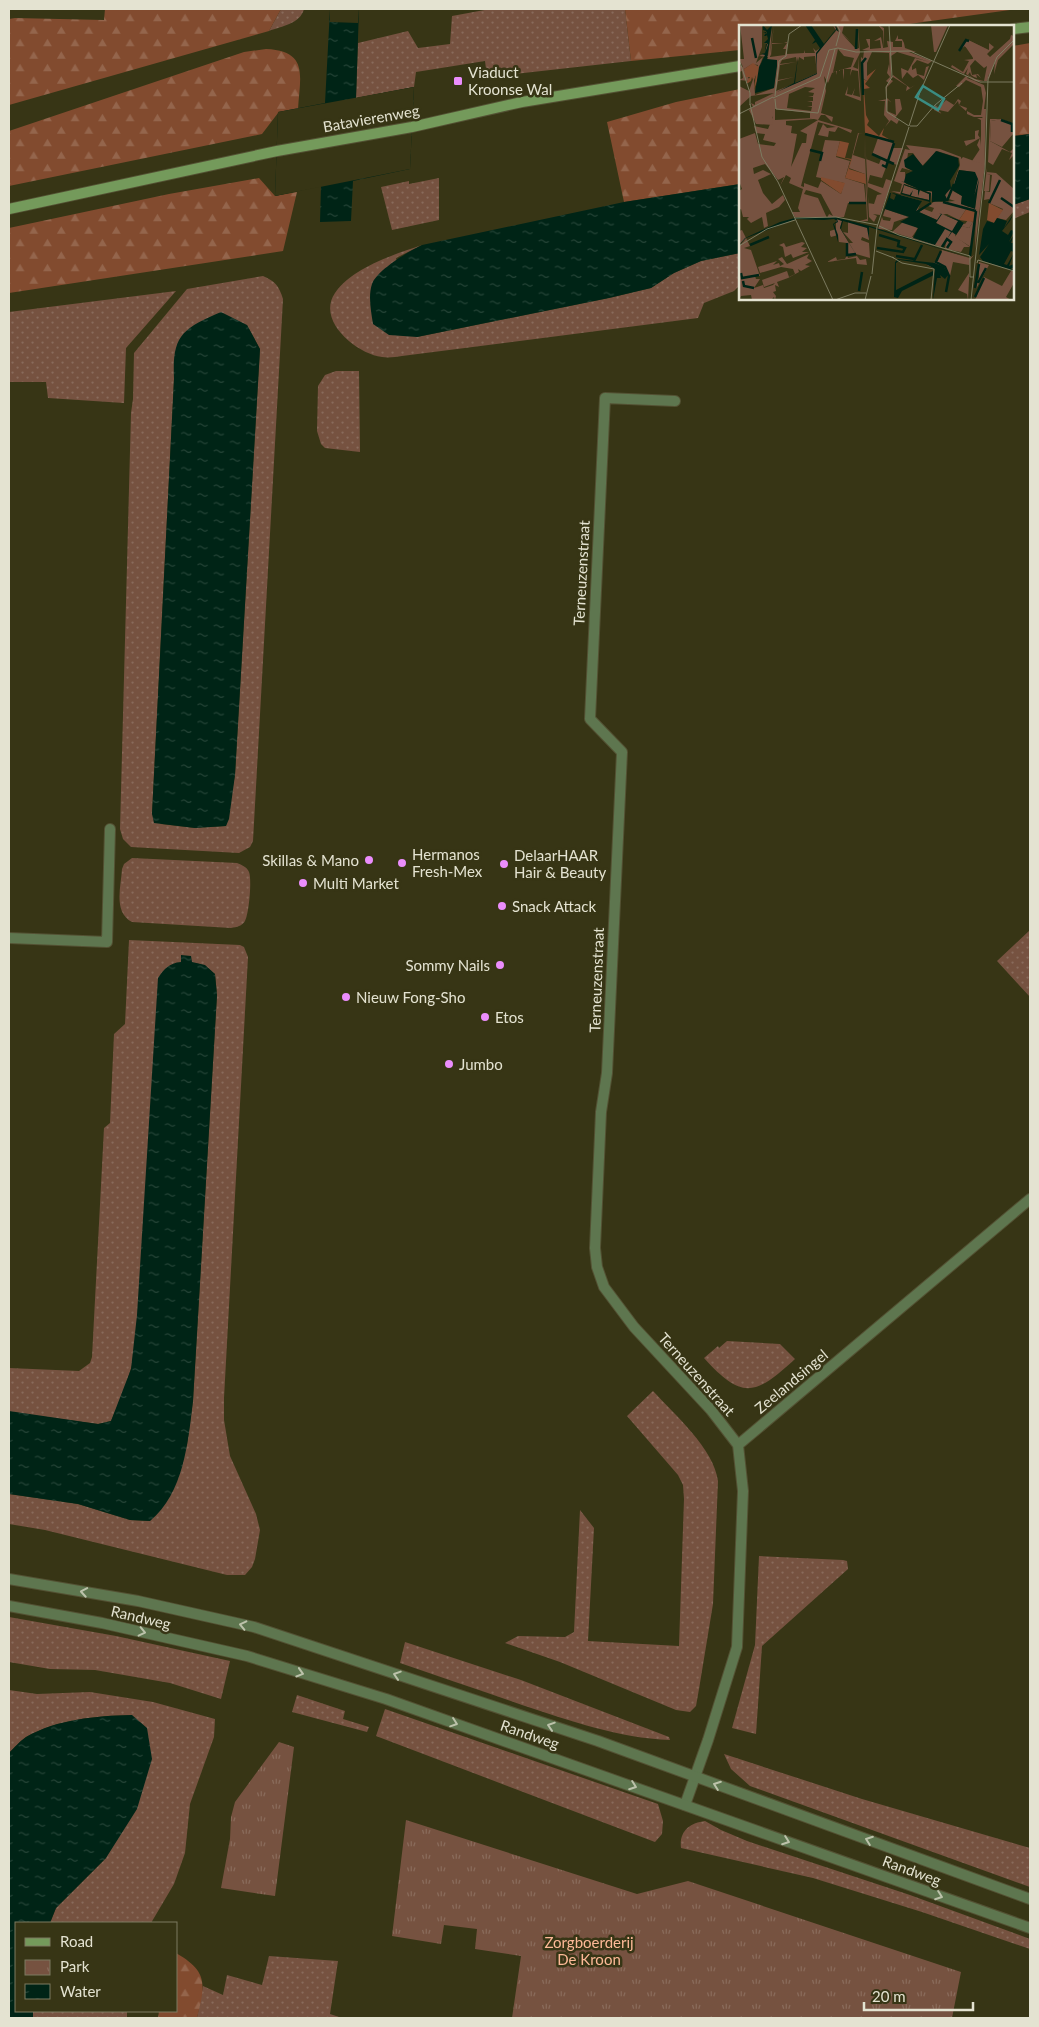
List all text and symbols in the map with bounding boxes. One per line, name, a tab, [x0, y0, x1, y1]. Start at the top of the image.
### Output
inset map	[739, 25, 1014, 300]
place label: Viaduct Kroonse Wal	[468, 63, 552, 98]
marker: Viaduct Kroonse Wal	[452, 75, 464, 87]
street label: Batavierenweg	[321, 101, 421, 135]
street label: Terneuzenstraat	[569, 519, 593, 626]
place label: Hermanos Fresh-Mex	[412, 845, 483, 880]
place label: DelaarHAAR Hair & Beauty	[514, 846, 606, 881]
place label: Skillas & Mano	[262, 851, 359, 869]
marker: Skillas & Mano	[363, 854, 375, 866]
marker: Hermanos Fresh-Mex	[396, 857, 408, 869]
marker: DelaarHAAR Hair & Beauty	[498, 858, 510, 870]
place label: Multi Market	[313, 874, 399, 892]
marker: Multi Market	[297, 877, 309, 889]
place label: Snack Attack	[512, 897, 596, 915]
marker: Snack Attack	[496, 900, 508, 912]
street label: Terneuzenstraat	[585, 926, 607, 1033]
place label: Sommy Nails	[405, 956, 490, 974]
marker: Sommy Nails	[494, 959, 506, 971]
place label: Nieuw Fong-Sho	[356, 988, 466, 1006]
marker: Nieuw Fong-Sho	[340, 991, 352, 1003]
place label: Etos	[495, 1008, 524, 1026]
marker: Etos	[479, 1011, 491, 1023]
place label: Jumbo	[459, 1055, 503, 1073]
marker: Jumbo	[443, 1058, 455, 1070]
street label: Terneuzenstraat	[655, 1329, 739, 1420]
street label: Zeelandsingel	[751, 1345, 831, 1417]
one-way arrow	[79, 1588, 88, 1598]
street label: Randweg	[109, 1601, 173, 1633]
one-way arrow	[238, 1620, 247, 1631]
one-way arrow	[138, 1627, 147, 1637]
one-way arrow	[295, 1667, 303, 1677]
one-way arrow	[394, 1670, 402, 1680]
street label: Randweg	[498, 1716, 562, 1752]
one-way arrow	[450, 1717, 458, 1727]
one-way arrow	[548, 1722, 556, 1732]
one-way arrow	[628, 1780, 637, 1790]
one-way arrow	[713, 1781, 722, 1791]
one-way arrow	[781, 1835, 790, 1845]
one-way arrow	[866, 1836, 874, 1846]
street label: Randweg	[880, 1851, 944, 1889]
one-way arrow	[934, 1890, 943, 1900]
legend	[15, 1922, 178, 2012]
text: Road	[60, 1932, 93, 1950]
park label: Zorgboerderij De Kroon	[544, 1933, 634, 1968]
text: Park	[60, 1957, 90, 1975]
scale bar	[864, 1980, 973, 2012]
text: Water	[60, 1982, 101, 2000]
text: 20 m	[872, 1987, 906, 2005]

